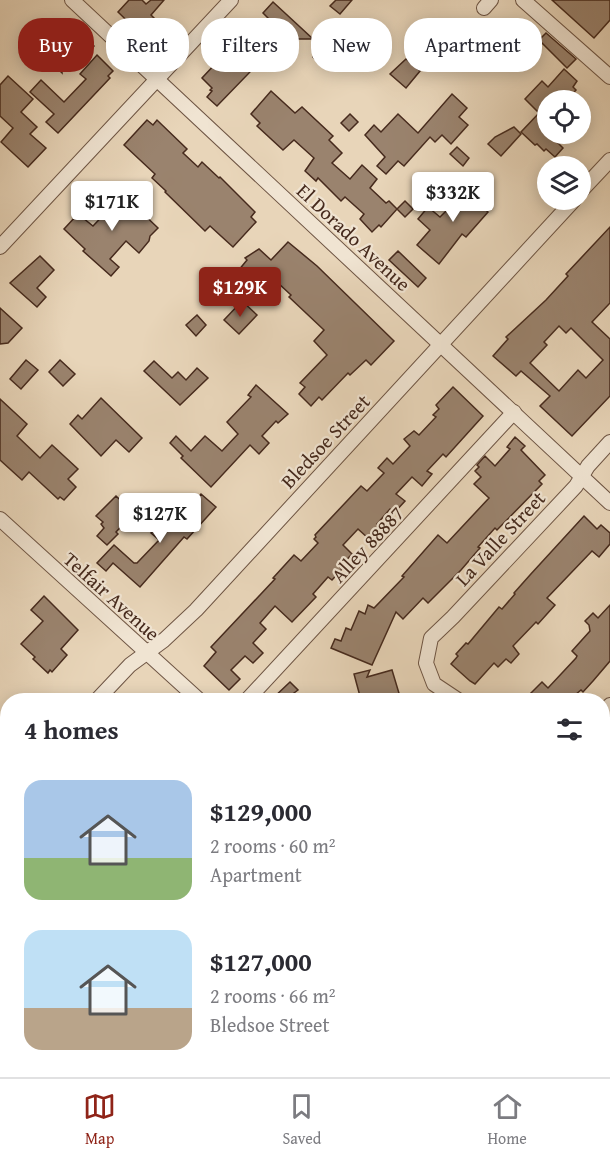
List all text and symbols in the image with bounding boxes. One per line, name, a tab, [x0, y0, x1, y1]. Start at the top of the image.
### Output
chip: Buy	[18, 18, 94, 72]
chip: Rent	[106, 18, 189, 72]
chip: Filters	[201, 18, 299, 72]
chip: New	[311, 18, 392, 72]
chip: Apartment	[404, 18, 542, 72]
map controls	[537, 90, 591, 210]
button: locate	[537, 90, 591, 144]
button: layers	[537, 156, 591, 210]
pin: $332K	[411, 172, 495, 223]
street label: El Dorado Avenue	[290, 176, 418, 298]
text: $332K	[426, 177, 480, 206]
pin: $171K	[70, 181, 154, 232]
text: $171K	[85, 186, 139, 215]
pin: $129K	[198, 267, 282, 318]
text: $129K	[213, 272, 267, 301]
street label: Bledsoe Street	[274, 387, 376, 495]
street label: La Valle Street	[448, 484, 552, 592]
pin: $127K	[118, 493, 202, 544]
text: $127K	[133, 498, 187, 527]
street label: Alley 88887	[324, 499, 410, 589]
street label: Telfair Avenue	[57, 545, 167, 647]
text: 4 homes	[24, 710, 119, 749]
icon: filters	[553, 713, 586, 746]
text: $129,000	[210, 792, 312, 831]
icon: home	[72, 804, 144, 876]
text: 2 rooms · 60 m²	[210, 831, 336, 860]
text: Apartment	[210, 860, 302, 889]
text: $127,000	[210, 942, 312, 981]
icon: home	[72, 954, 144, 1026]
text: 2 rooms · 66 m²	[210, 981, 336, 1010]
text: Bledsoe Street	[210, 1010, 330, 1039]
tab: Map	[83, 1090, 116, 1150]
tab: Saved	[282, 1090, 321, 1150]
tab: Home	[487, 1090, 527, 1150]

